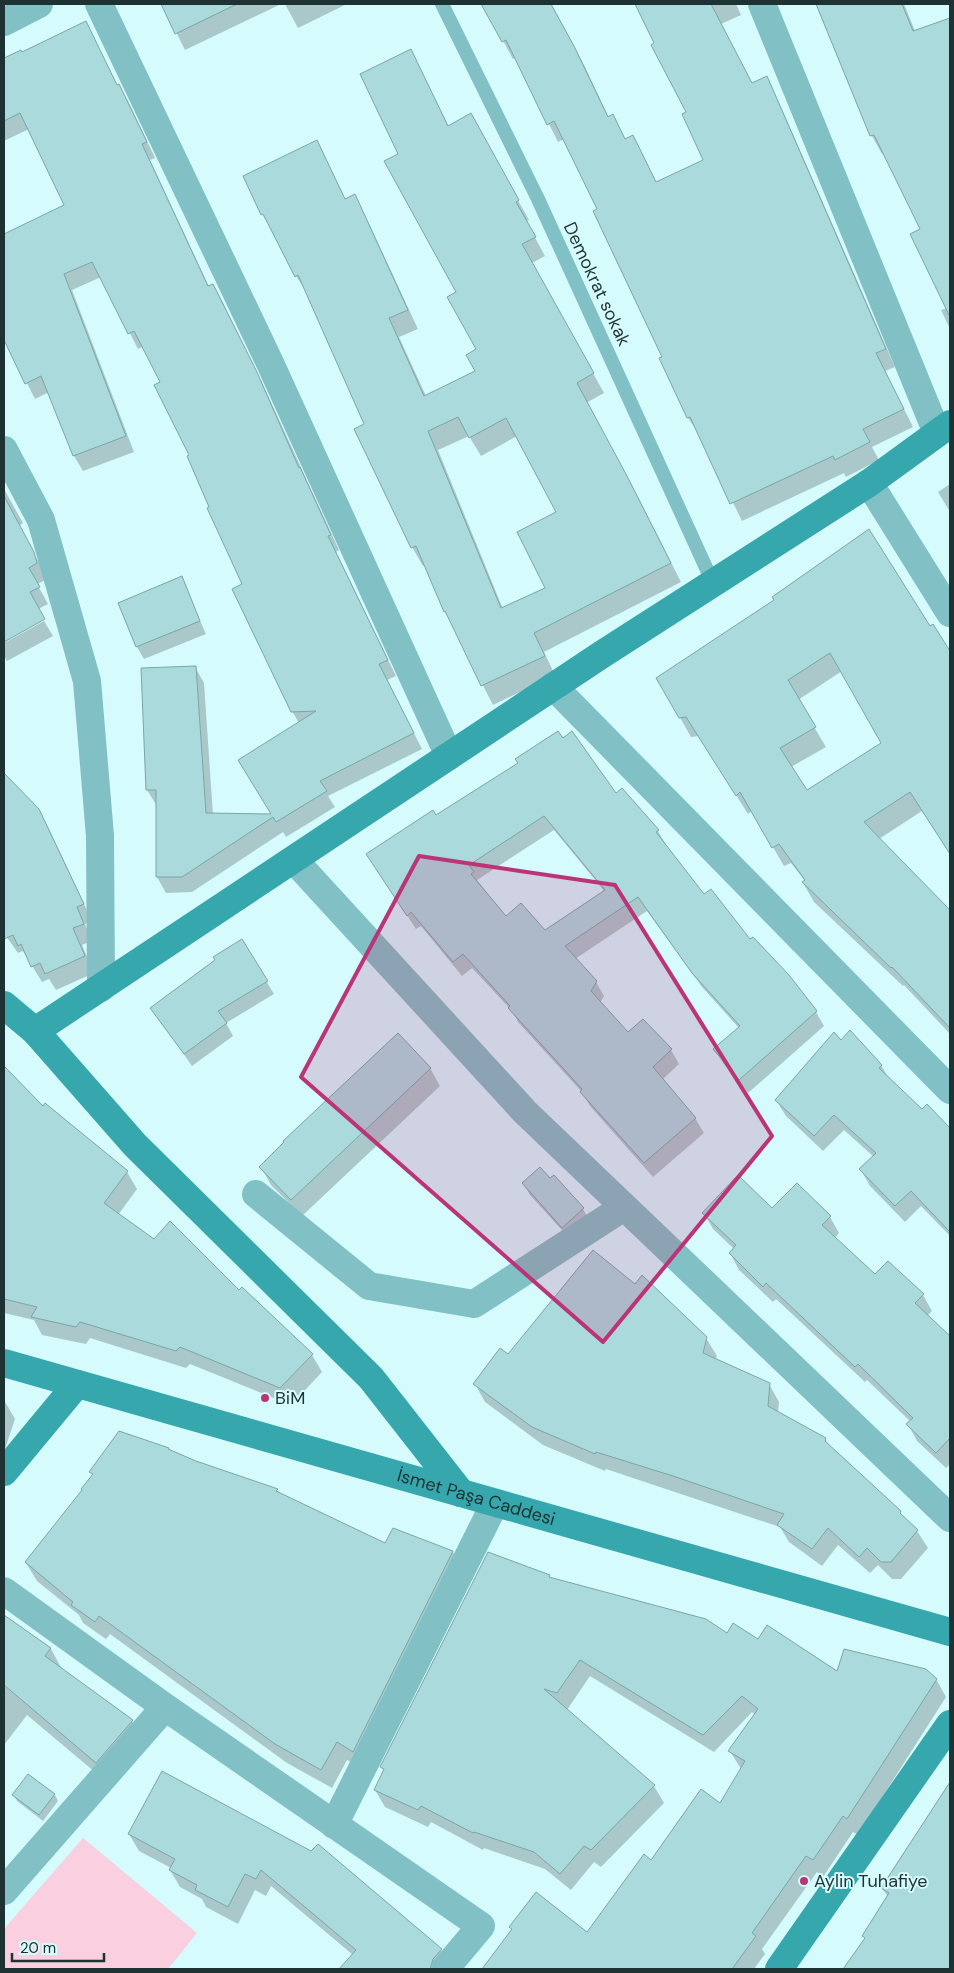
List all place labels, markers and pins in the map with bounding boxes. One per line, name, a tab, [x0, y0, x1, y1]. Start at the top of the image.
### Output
place label: BiM	[275, 1386, 305, 1410]
marker: BiM	[259, 1392, 271, 1404]
place label: Aylin Tuhafiye	[814, 1869, 928, 1893]
marker: Aylin Tuhafiye	[798, 1875, 810, 1887]

